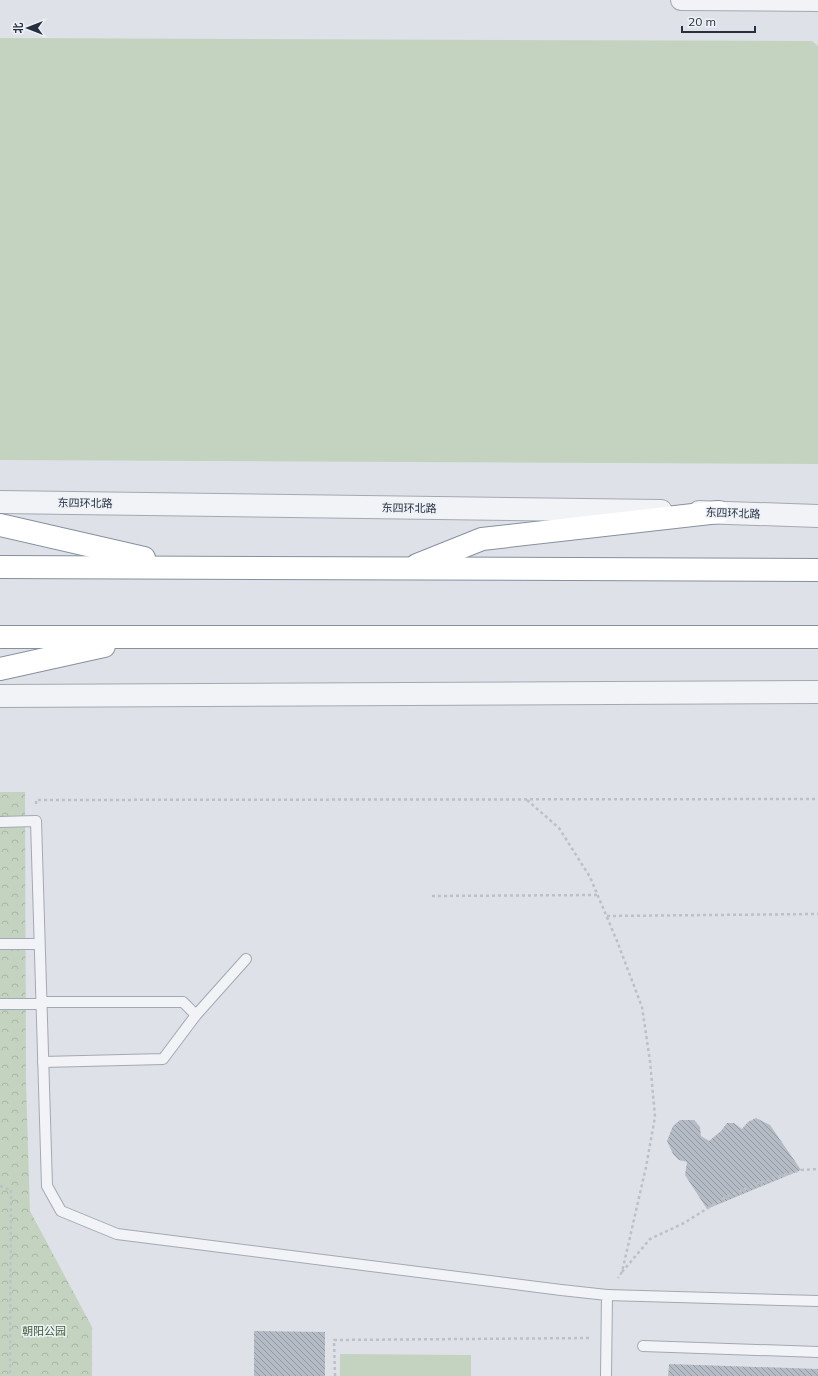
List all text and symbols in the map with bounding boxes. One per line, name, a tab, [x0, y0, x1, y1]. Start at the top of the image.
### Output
north arrow	[8, 8, 48, 48]
scale bar	[682, 8, 755, 34]
text: 20 m	[688, 14, 716, 29]
text: 北	[11, 23, 25, 34]
street label: 东四环北路	[57, 496, 113, 510]
street label: 东四环北路	[381, 501, 437, 515]
street label: 东四环北路	[705, 505, 761, 521]
park label: 朝阳公园	[22, 1324, 66, 1338]

